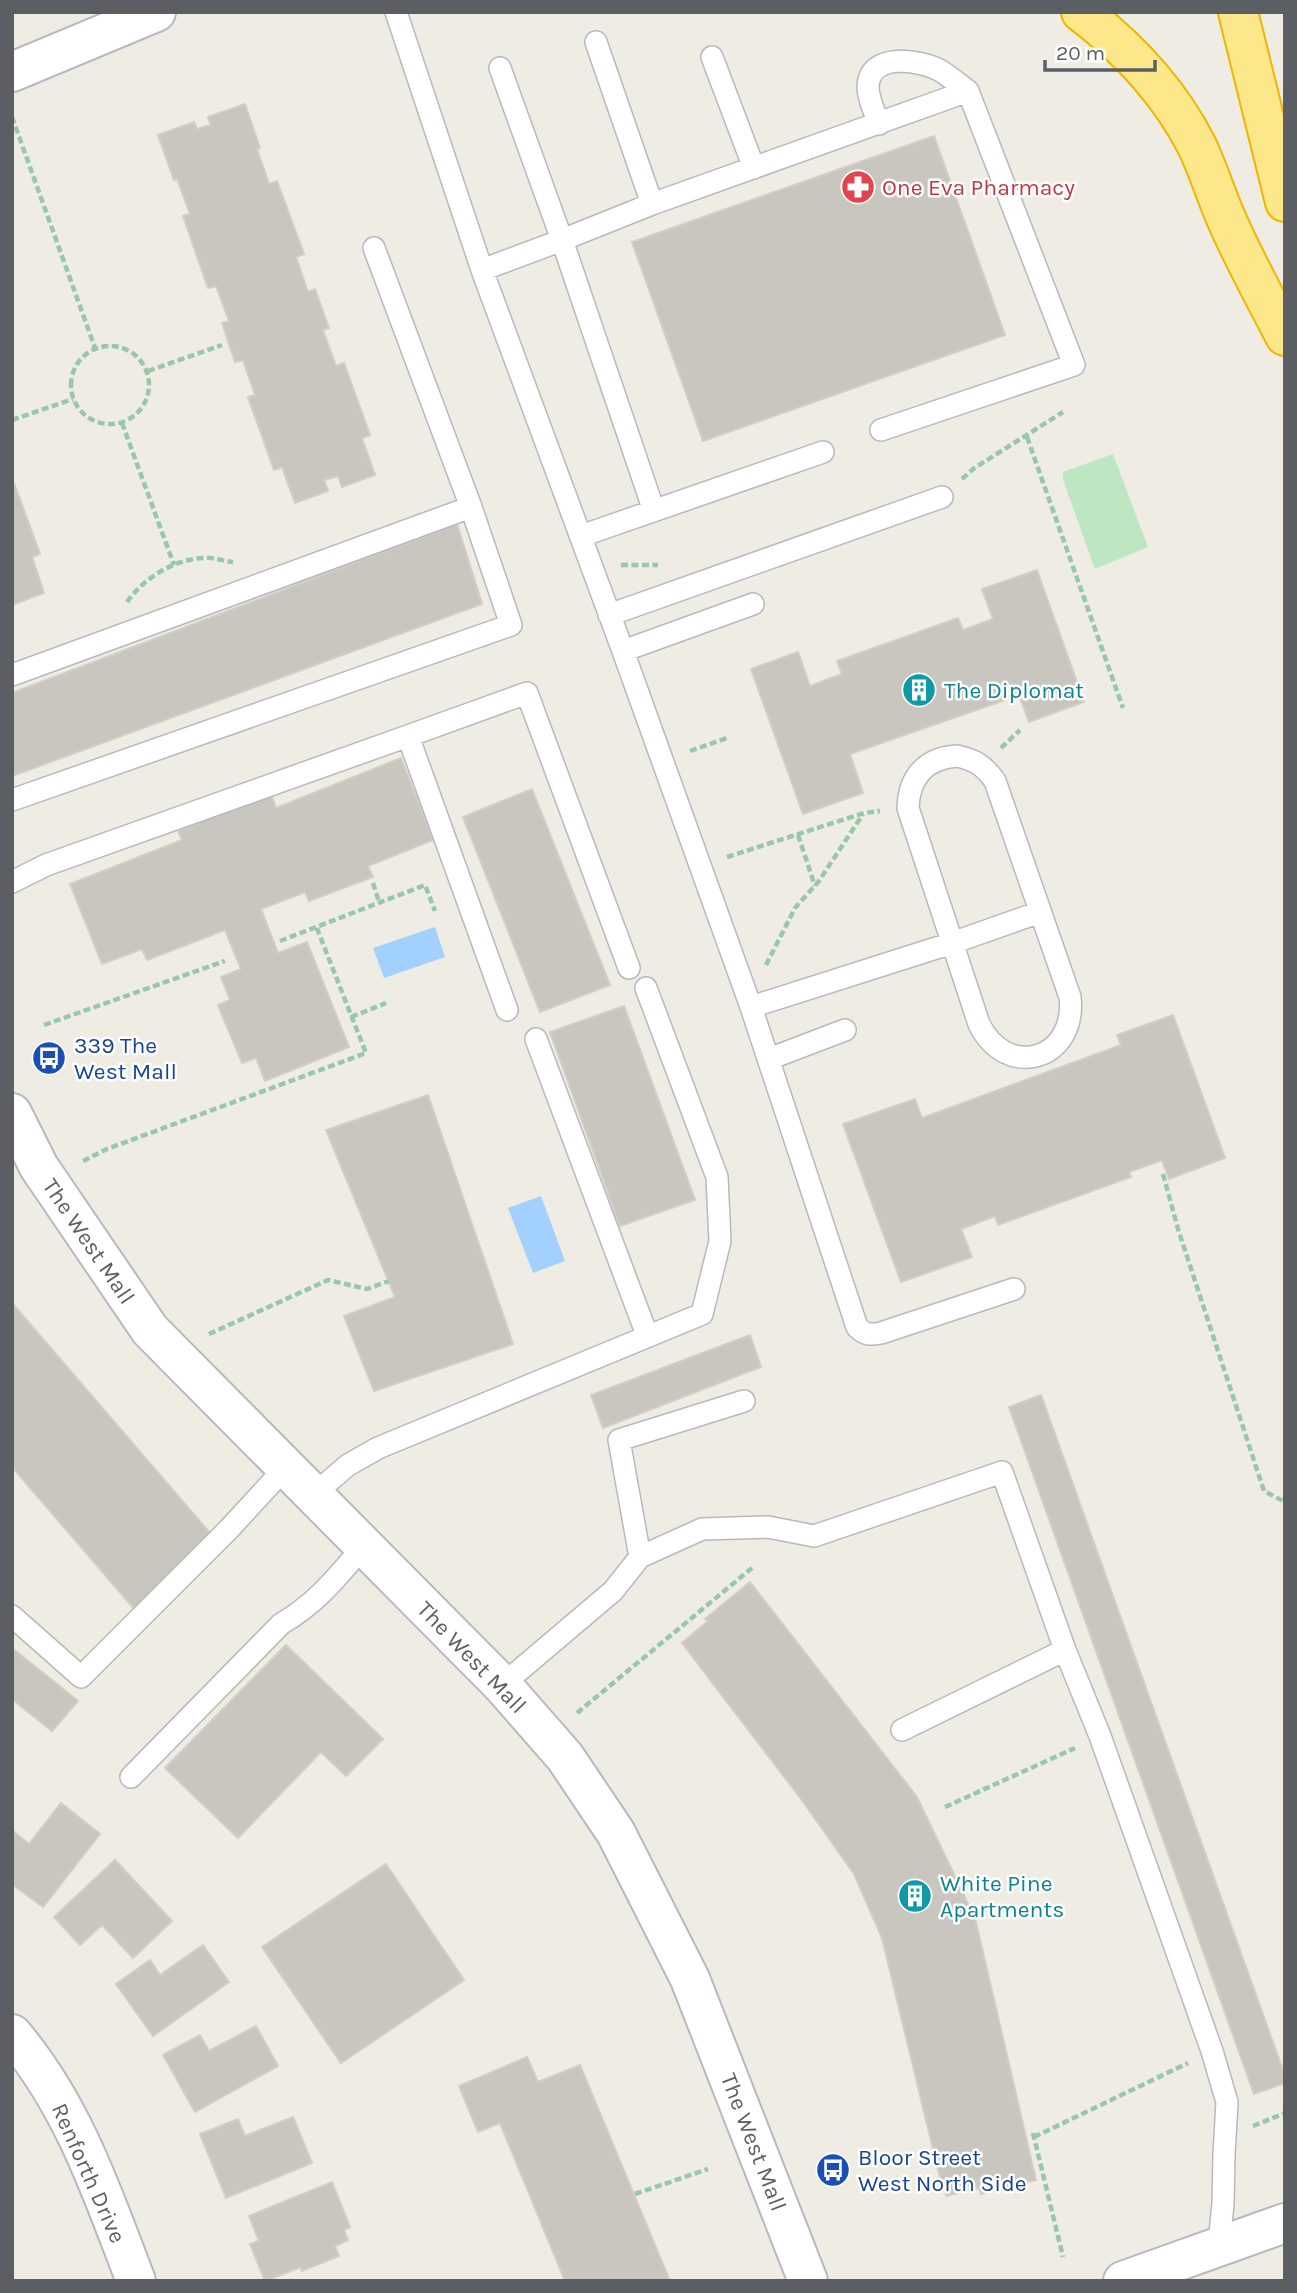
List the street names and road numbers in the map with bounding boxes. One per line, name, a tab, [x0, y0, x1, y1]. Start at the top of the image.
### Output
street label: The West Mall	[37, 1173, 140, 1309]
street label: The West Mall	[411, 1596, 532, 1719]
street label: The West Mall	[715, 2069, 792, 2215]
street label: Renforth Drive	[46, 2099, 131, 2247]

